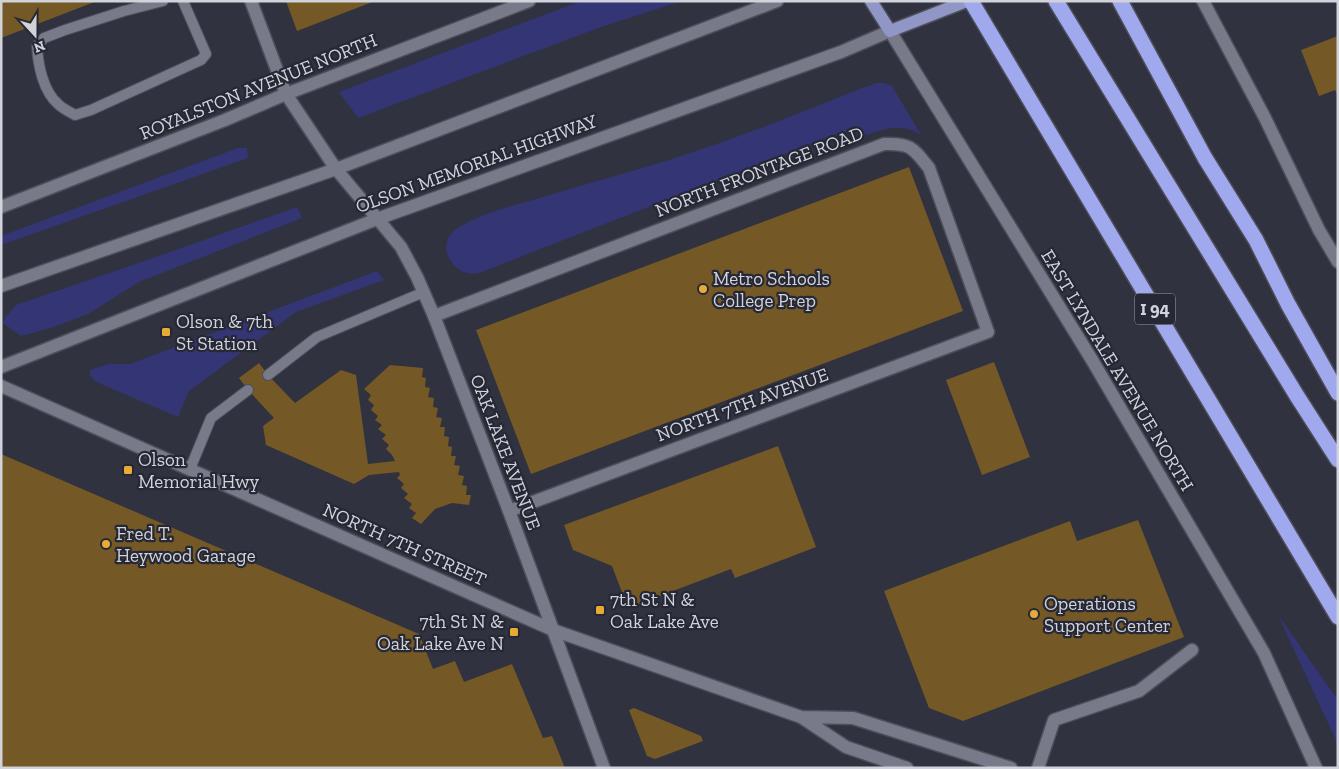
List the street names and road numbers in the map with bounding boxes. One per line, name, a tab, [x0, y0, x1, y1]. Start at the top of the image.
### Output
street label: ROYALSTON AVENUE NORTH	[136, 28, 380, 145]
street label: OLSON MEMORIAL HIGHWAY	[352, 109, 600, 218]
street label: NORTH FRONTAGE ROAD	[652, 121, 866, 222]
street label: EAST LYNDALE AVENUE NORTH	[1036, 245, 1199, 495]
road number: I 94	[1135, 294, 1175, 324]
street label: NORTH 7TH AVENUE	[653, 363, 831, 446]
street label: OAK LAKE AVENUE	[465, 371, 546, 533]
street label: NORTH 7TH STREET	[319, 498, 490, 591]

